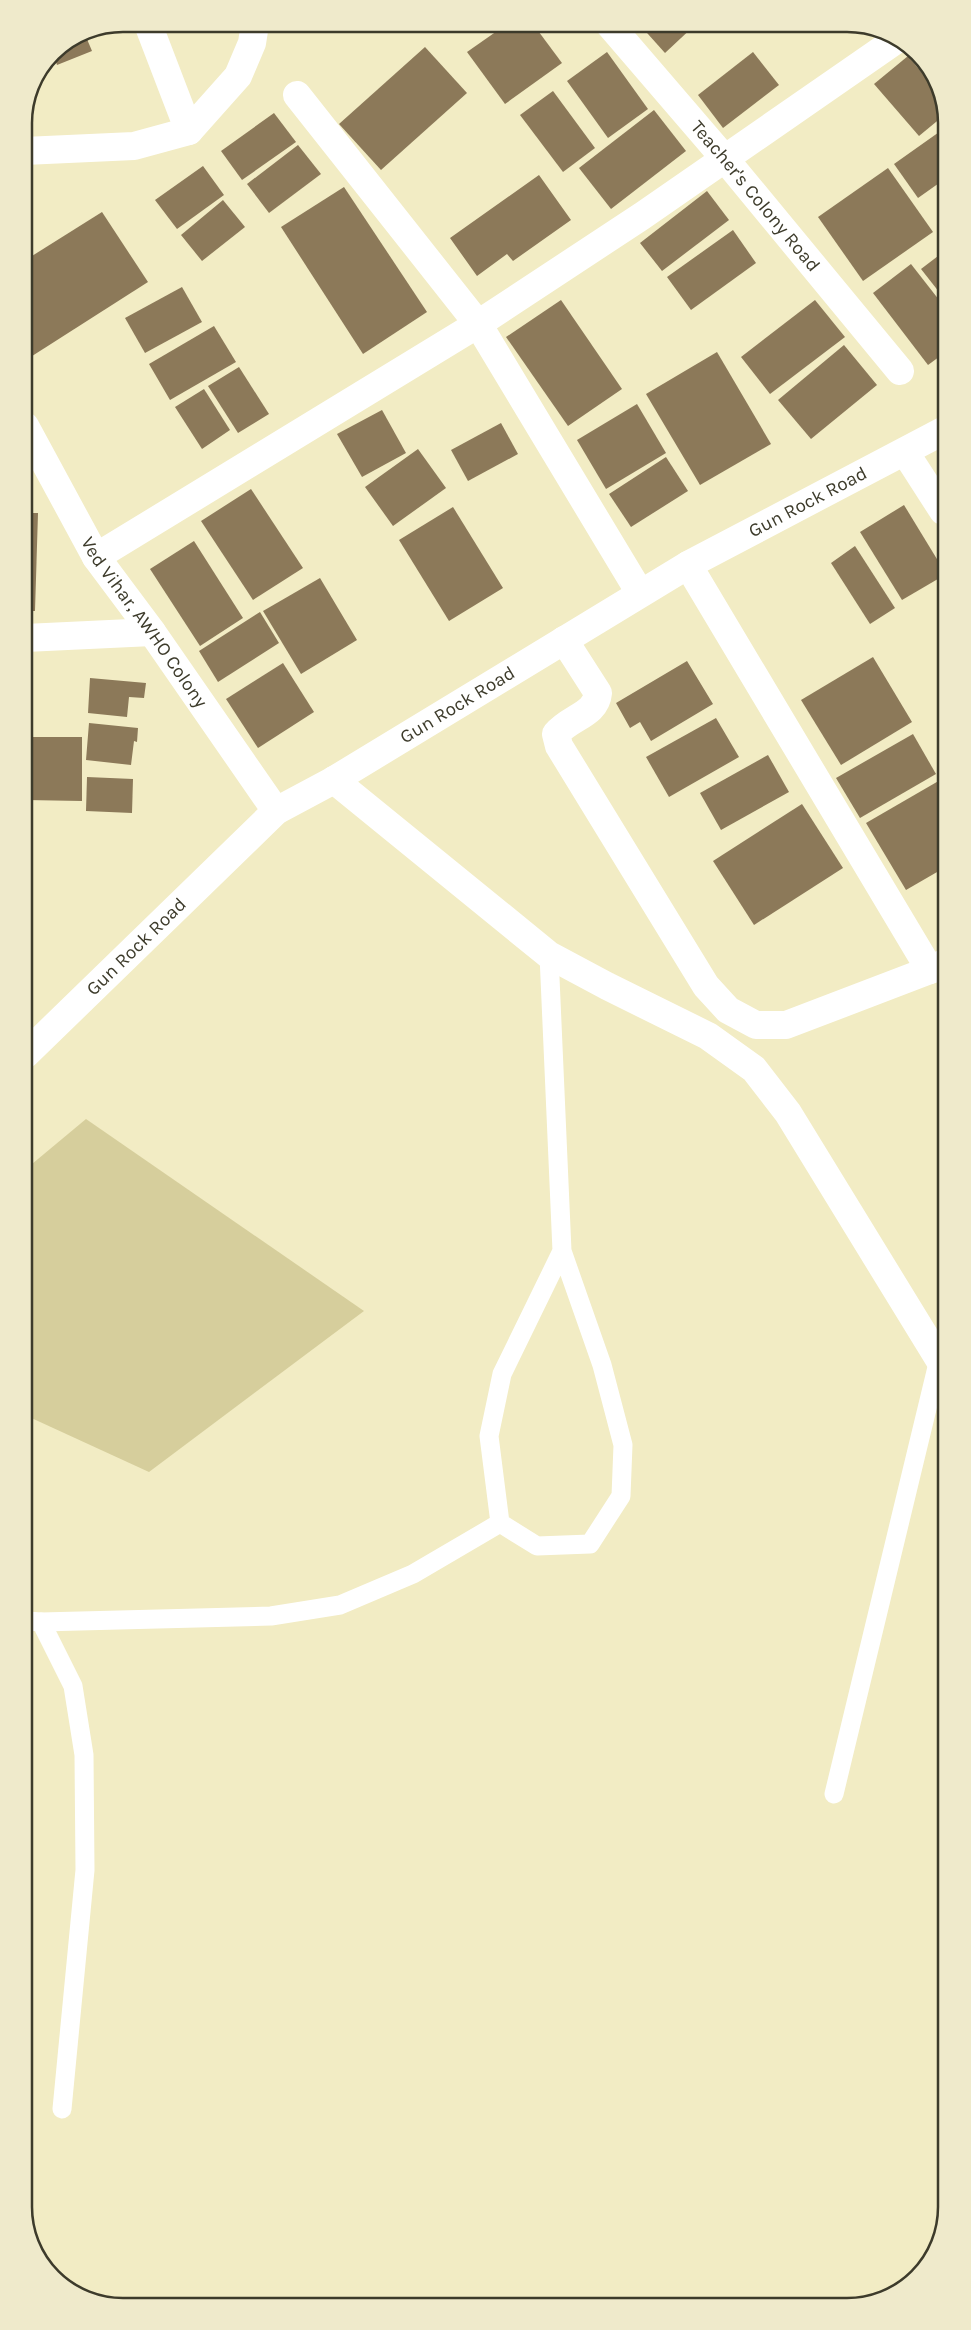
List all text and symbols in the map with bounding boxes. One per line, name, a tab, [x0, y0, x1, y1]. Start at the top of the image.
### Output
street label: Teacher's Colony Road	[686, 116, 824, 276]
street label: Gun Rock Road	[745, 462, 871, 542]
street label: Ved Vihar, AWHO Colony	[76, 533, 212, 712]
street label: Gun Rock Road	[396, 662, 519, 748]
street label: Gun Rock Road	[82, 893, 191, 1000]

